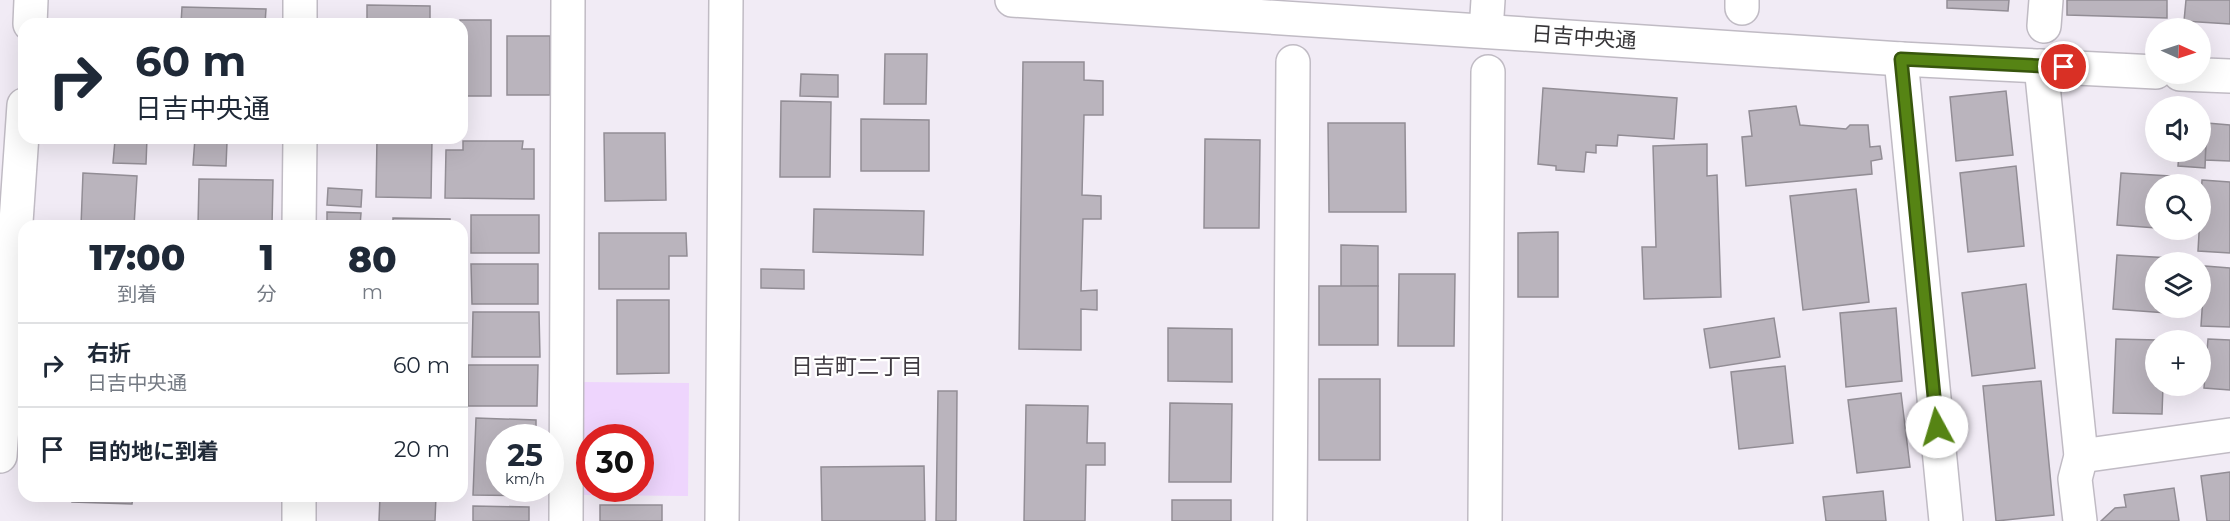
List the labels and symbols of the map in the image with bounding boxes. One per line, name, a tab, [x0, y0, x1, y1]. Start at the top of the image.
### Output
north arrow	[2145, 18, 2211, 84]
street label: 日吉中央通	[1531, 21, 1637, 53]
pin	[2038, 41, 2089, 92]
district label: 日吉町二丁目	[791, 353, 923, 380]
position arrow	[1905, 395, 1969, 459]
speed limit sign: 30	[576, 424, 654, 502]

